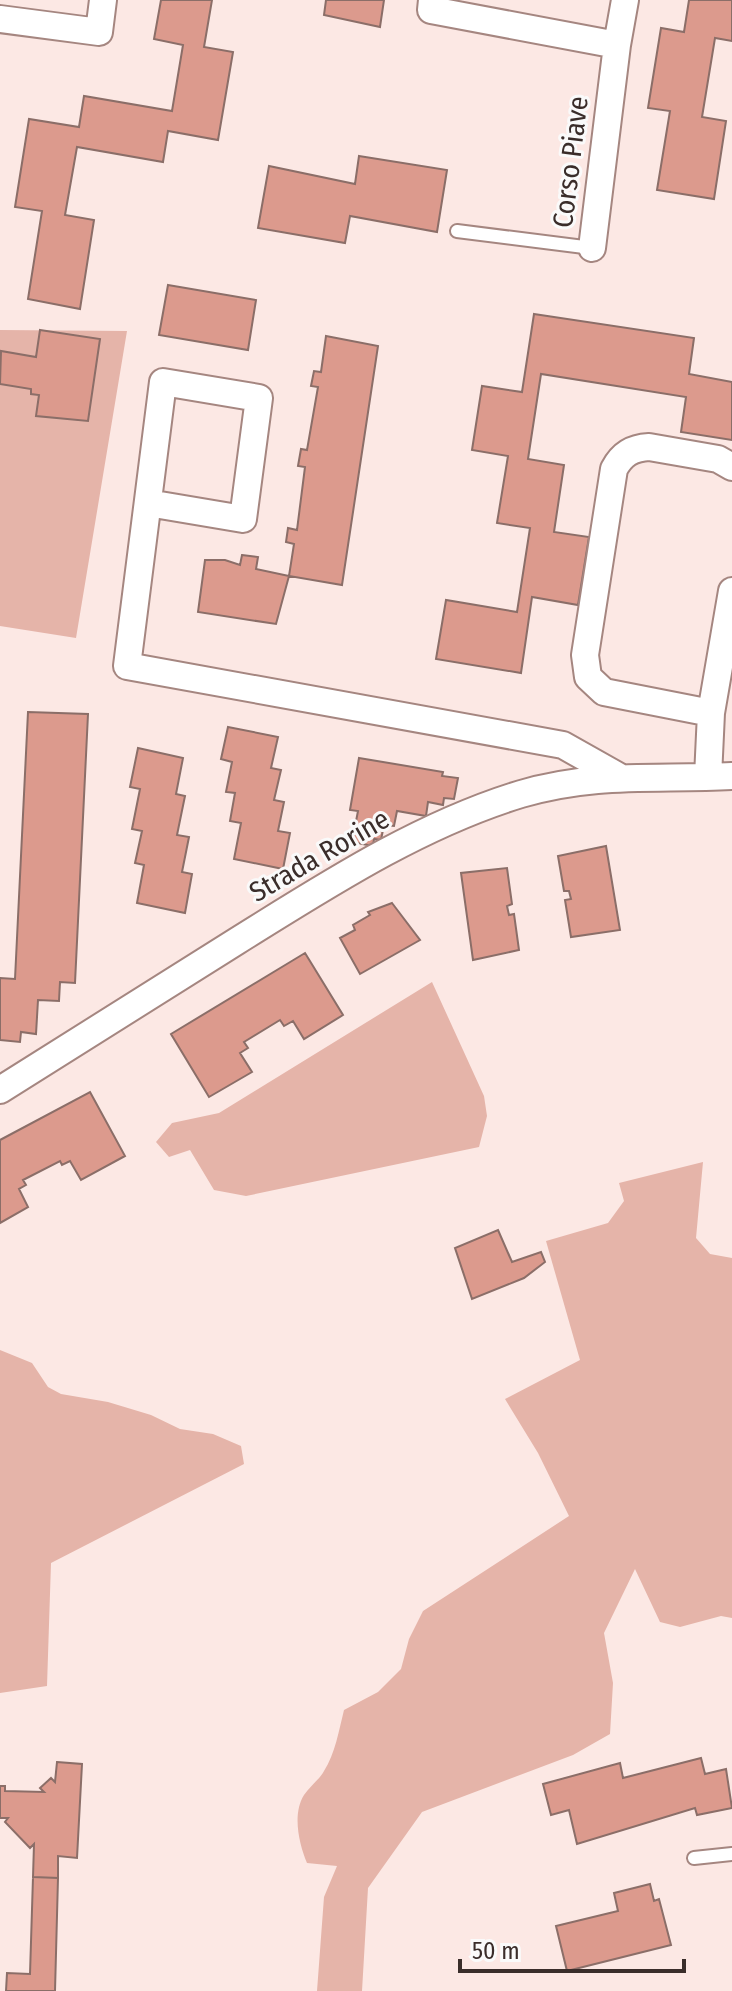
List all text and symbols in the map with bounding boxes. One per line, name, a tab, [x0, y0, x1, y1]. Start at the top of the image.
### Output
street label: Corso Piave	[546, 94, 595, 230]
street label: Strada Rorine	[243, 802, 395, 909]
scale bar	[460, 1923, 684, 1973]
text: 50 m	[472, 1937, 520, 1965]

